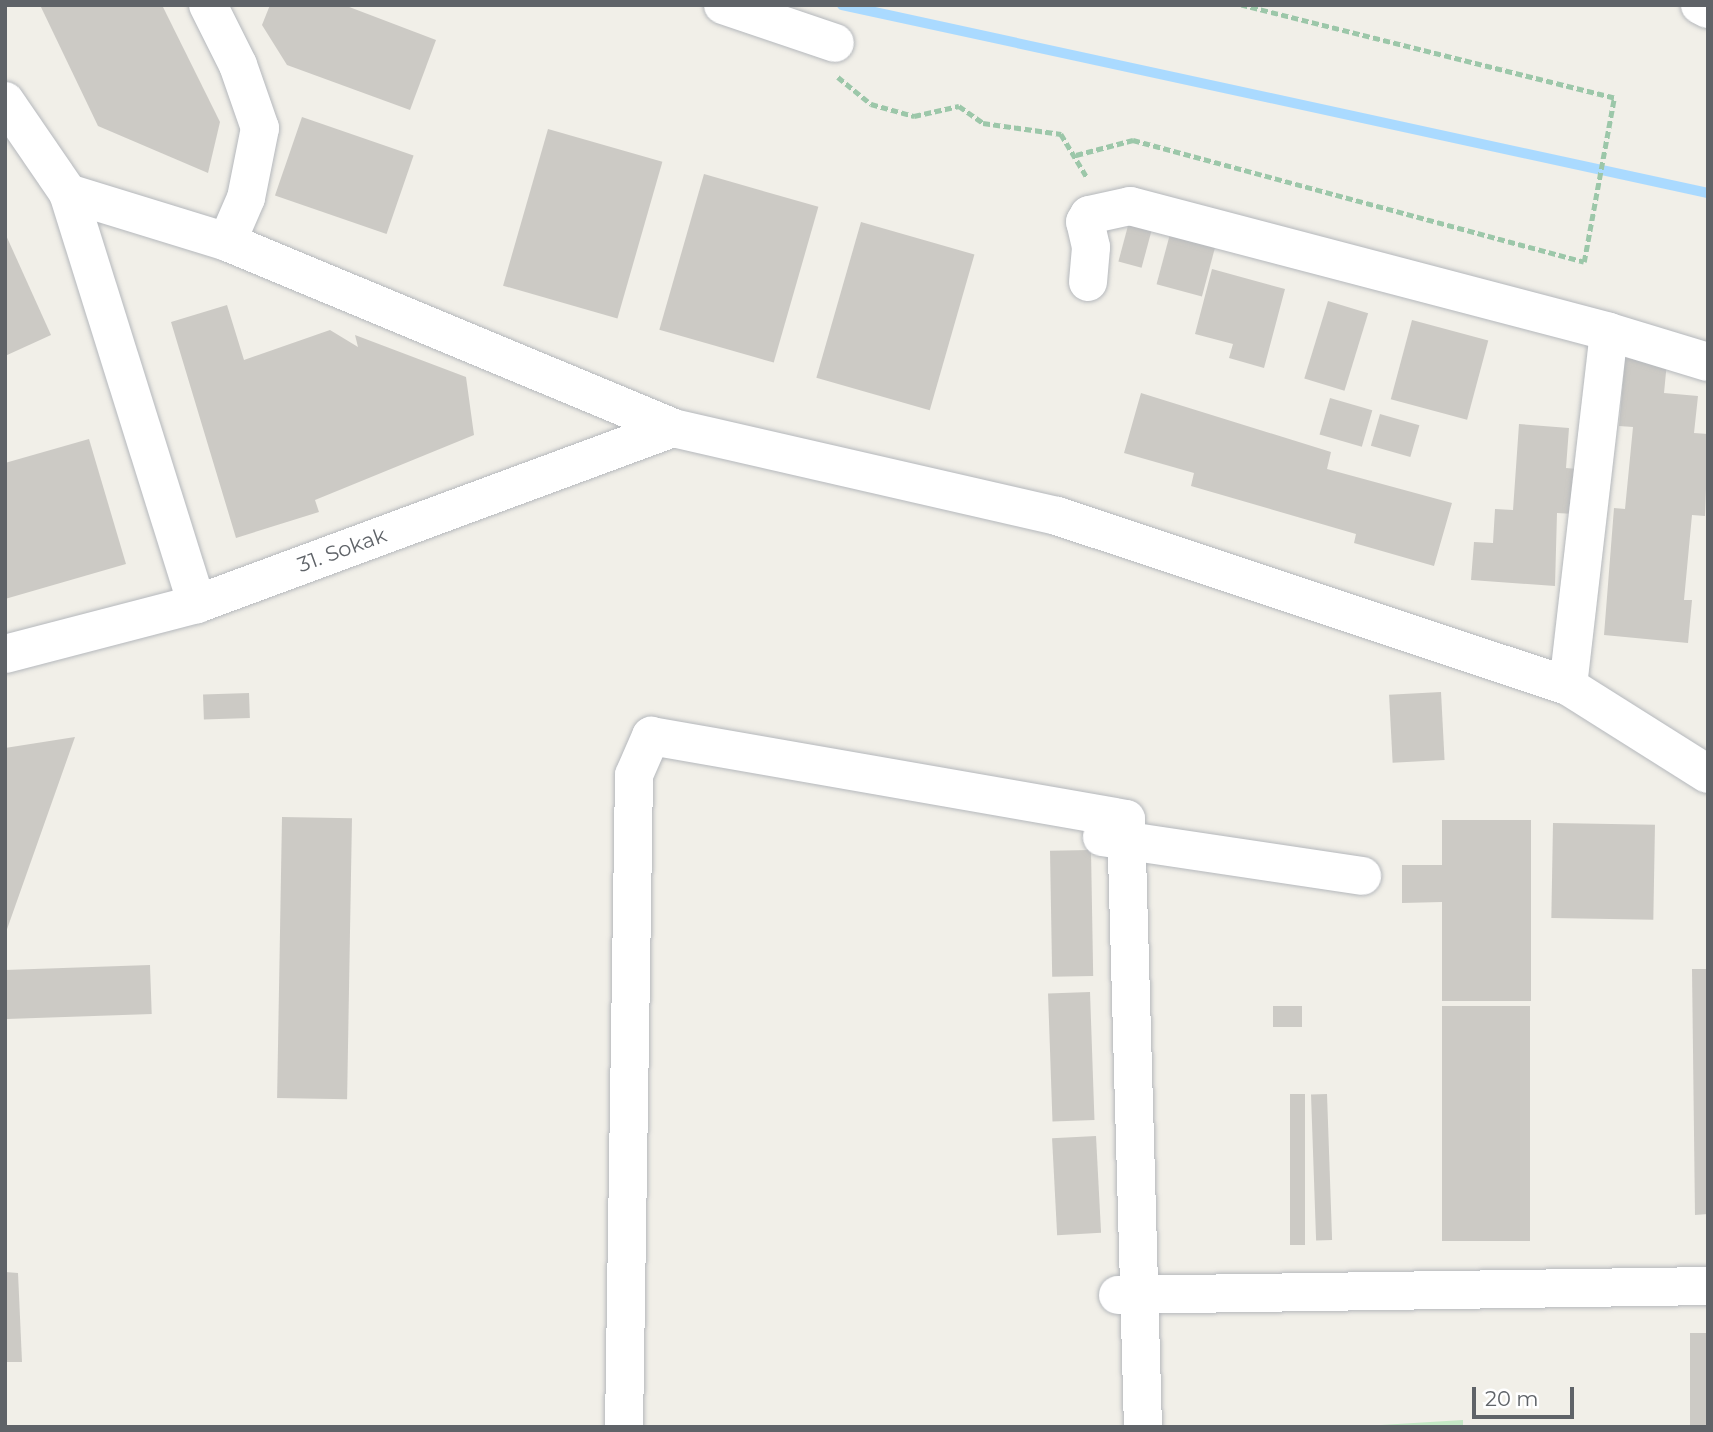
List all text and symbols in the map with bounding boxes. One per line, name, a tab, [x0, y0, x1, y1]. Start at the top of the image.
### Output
street label: 31. Sokak	[294, 522, 390, 578]
scale bar	[1475, 1372, 1576, 1416]
text: 20 m	[1485, 1386, 1539, 1411]

